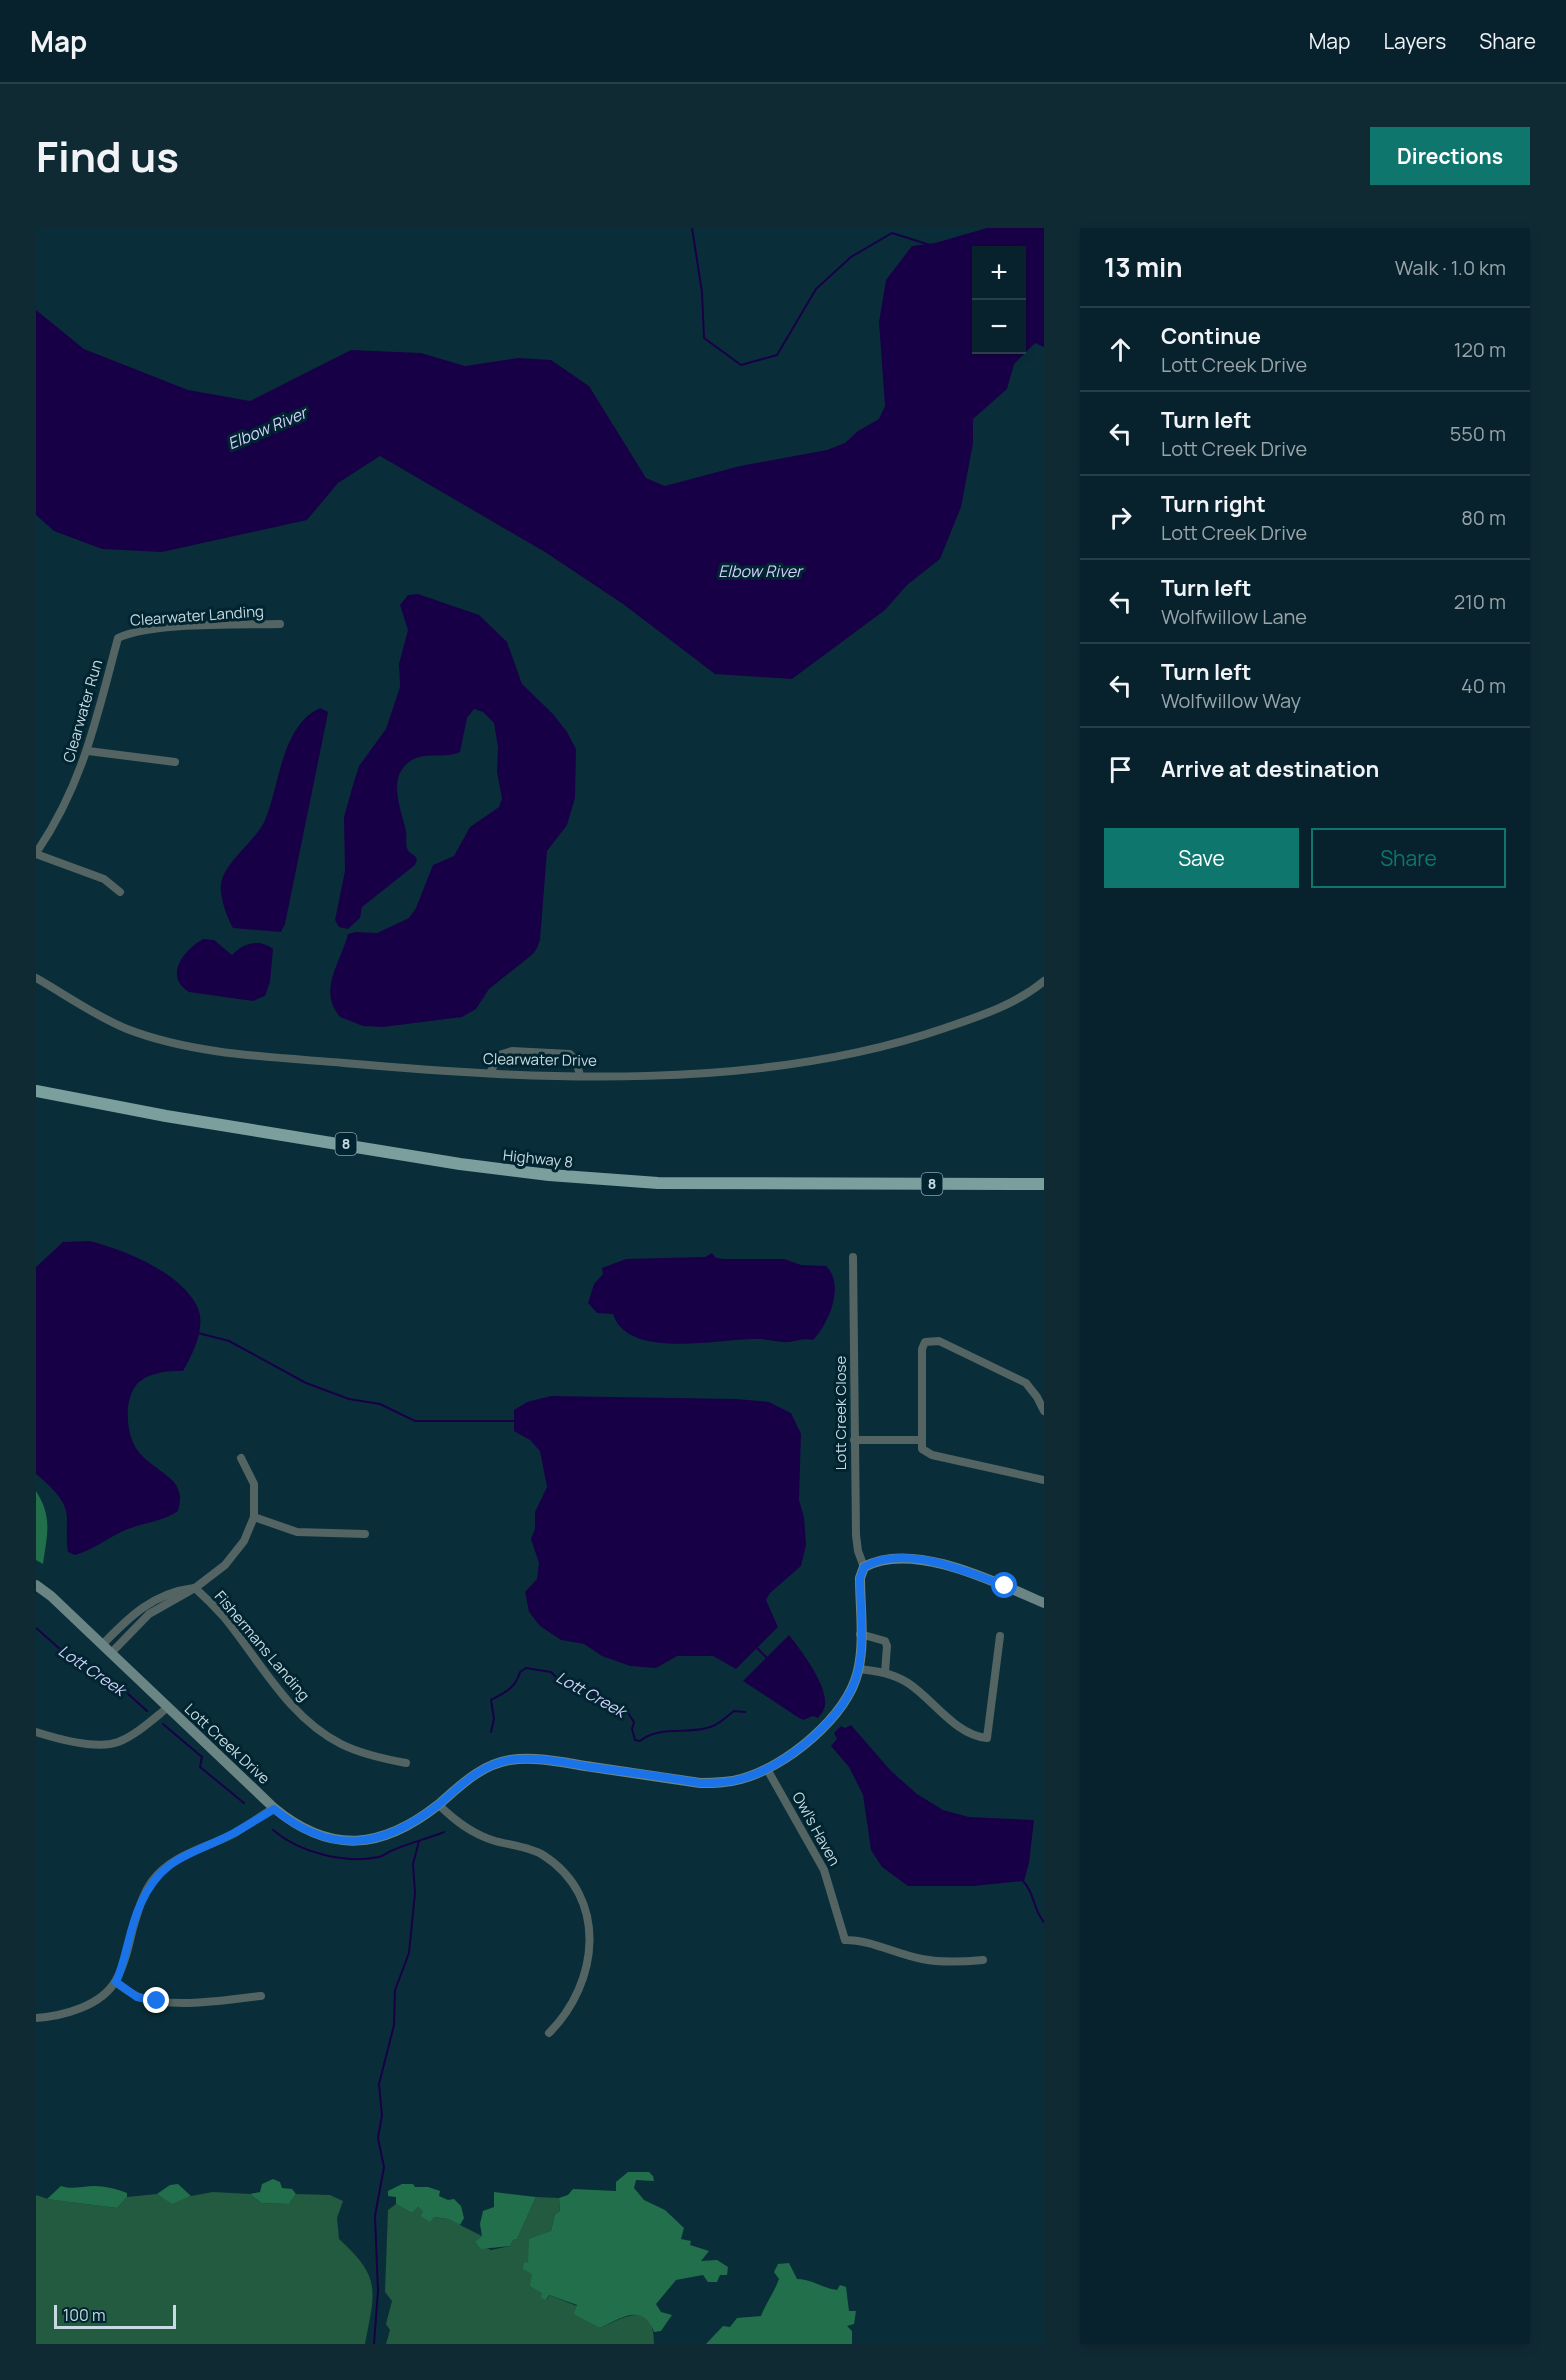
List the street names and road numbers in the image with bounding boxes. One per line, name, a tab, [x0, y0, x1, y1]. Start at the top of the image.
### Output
street label: Clearwater Landing	[129, 600, 264, 631]
street label: Clearwater Run	[58, 657, 107, 765]
street label: Clearwater Drive	[483, 1048, 597, 1071]
road number: 8	[336, 1133, 356, 1155]
street label: Highway 8	[502, 1144, 574, 1173]
road number: 8	[922, 1173, 942, 1195]
street label: Lott Creek Close	[830, 1356, 851, 1470]
street label: Fishermans Landing	[210, 1586, 315, 1705]
street label: Lott Creek Drive	[180, 1699, 275, 1789]
street label: Owl's Haven	[787, 1788, 845, 1870]

